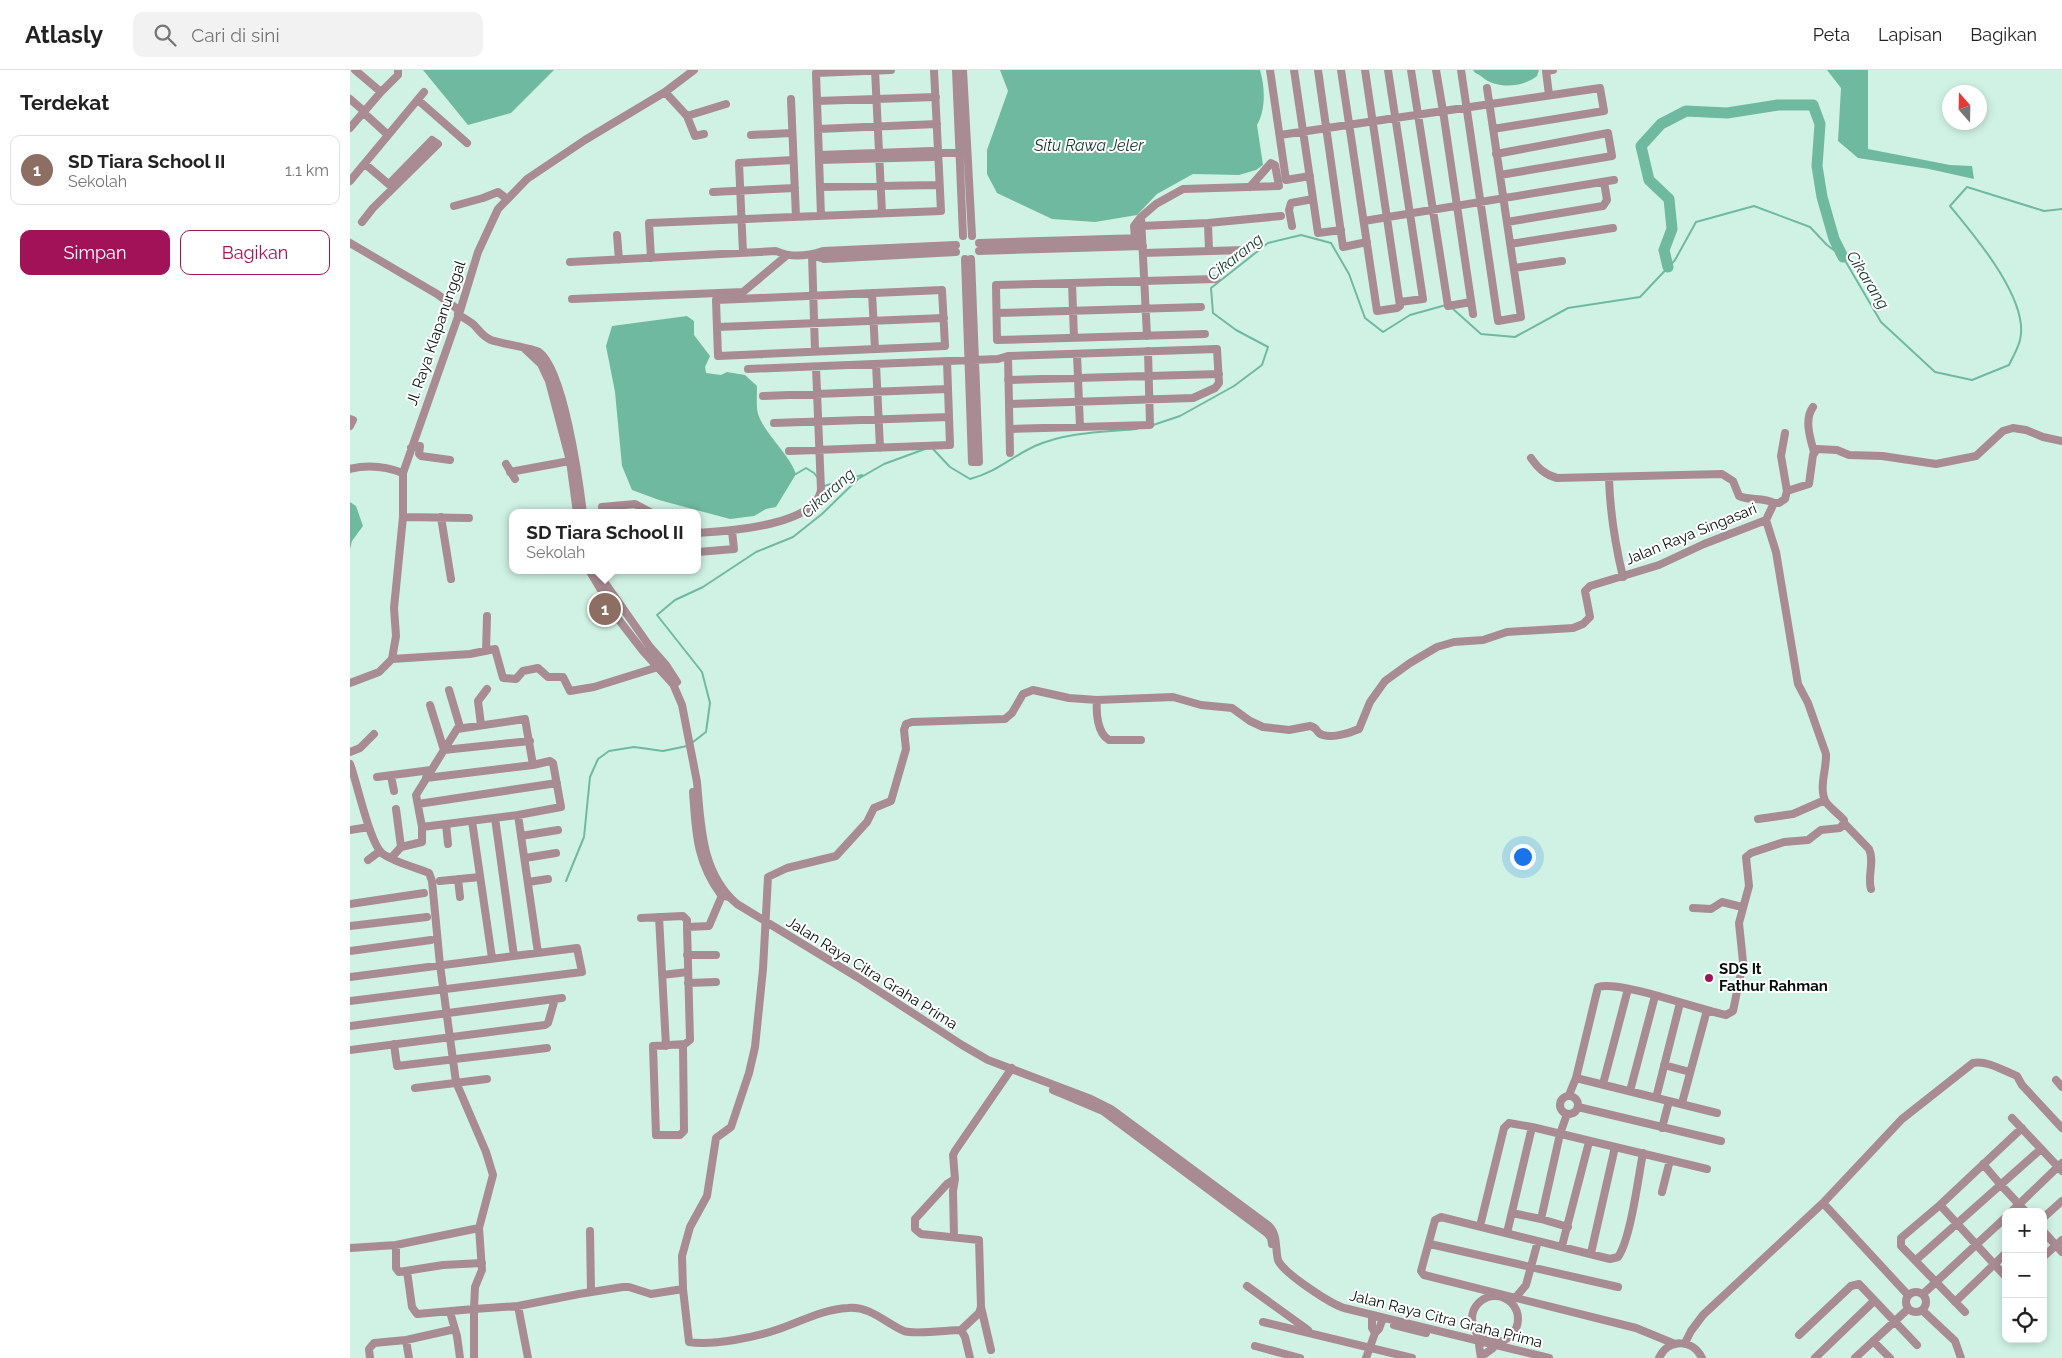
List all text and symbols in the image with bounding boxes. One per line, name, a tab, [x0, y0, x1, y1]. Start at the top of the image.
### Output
search box	[133, 12, 483, 57]
text: Atlasly	[25, 20, 103, 49]
icon: search	[151, 21, 179, 49]
text: Cari di sini	[191, 24, 280, 46]
text: Peta	[1813, 24, 1850, 45]
text: Lapisan	[1878, 24, 1942, 45]
text: Bagikan	[1970, 24, 2037, 45]
north arrow	[1942, 85, 1987, 130]
text: Terdekat	[20, 90, 109, 115]
water label: Situ Rawa Jeler	[1033, 136, 1144, 155]
text: SD Tiara School II	[68, 150, 225, 172]
text: 1	[33, 161, 41, 180]
text: 1.1 km	[285, 161, 329, 180]
text: Sekolah	[68, 172, 127, 191]
water label: Cikarang	[1203, 229, 1267, 285]
button: Simpan	[20, 230, 170, 275]
button: Bagikan	[180, 230, 330, 275]
water label: Cikarang	[1843, 247, 1894, 313]
street label: Jl. Raya Klapanunggal	[403, 257, 470, 408]
water label: Cikarang	[797, 464, 859, 522]
street label: Jalan Raya Singasari	[1623, 499, 1759, 569]
popup	[509, 509, 701, 574]
text: SD Tiara School II	[526, 521, 684, 543]
text: Sekolah	[526, 543, 585, 562]
pin: 1	[589, 590, 621, 628]
your location	[1510, 844, 1536, 870]
street label: Jalan Raya Citra Graha Prima	[783, 913, 961, 1033]
place label: SDS It Fathur Rahman	[1719, 960, 1828, 995]
marker: SDS It Fathur Rahman	[1703, 972, 1715, 984]
map controls	[2002, 1208, 2047, 1343]
button: +	[2002, 1208, 2047, 1253]
button: −	[2002, 1253, 2047, 1298]
street label: Jalan Raya Citra Graha Prima	[1348, 1286, 1544, 1352]
button: locate	[2002, 1298, 2047, 1343]

